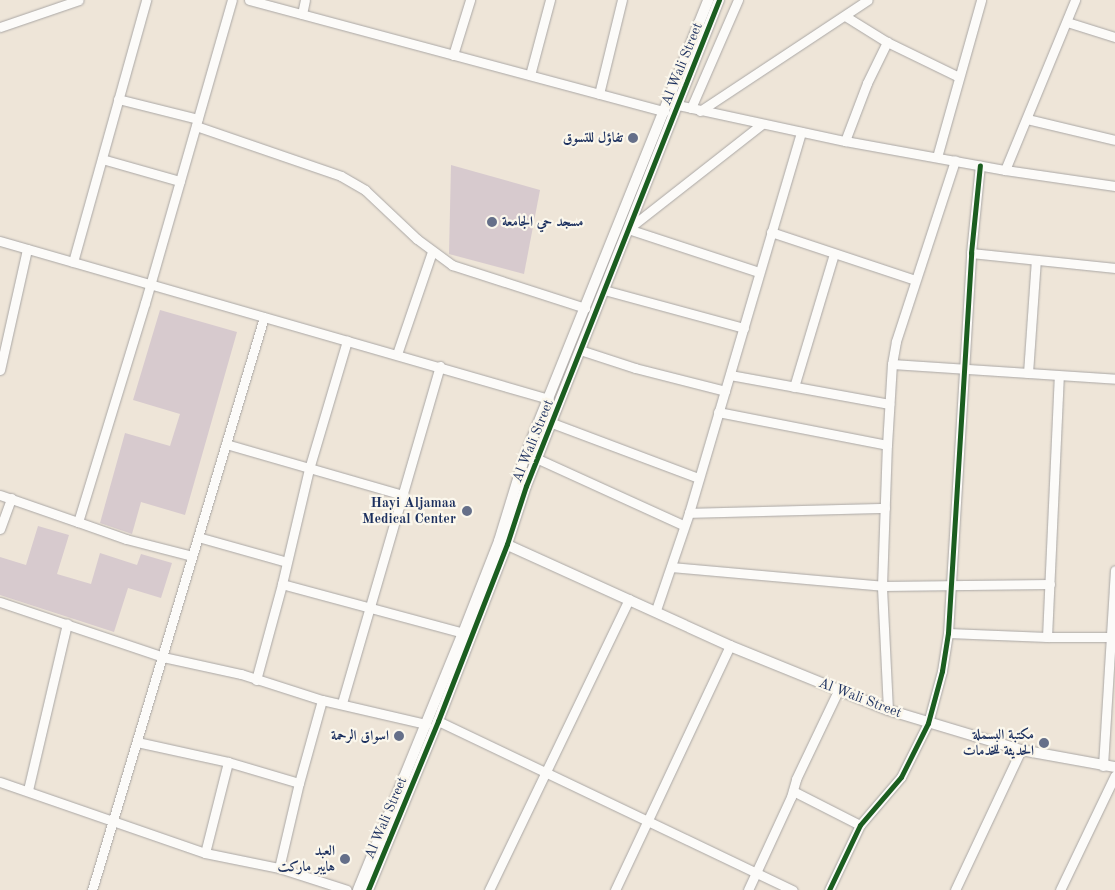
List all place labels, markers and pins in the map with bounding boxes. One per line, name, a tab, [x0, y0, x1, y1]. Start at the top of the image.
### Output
place label: تفاؤل للتسوق	[563, 130, 623, 146]
marker: تفاؤل للتسوق	[627, 132, 639, 144]
place label: مسجد حي الجامعة	[502, 214, 584, 230]
marker: مسجد حي الجامعة	[486, 216, 498, 228]
place label: Hayi Aljamaa Medical Center	[362, 495, 456, 528]
marker: Hayi Aljamaa Medical Center	[460, 504, 474, 518]
place label: مكتبة البسملة الحديثة للخدمات	[963, 727, 1034, 760]
place label: اسواق الرحمة	[331, 728, 389, 744]
marker: اسواق الرحمة	[393, 730, 405, 742]
marker: مكتبة البسملة الحديثة للخدمات	[1038, 737, 1050, 749]
place label: العبد هايبر ماركت	[277, 843, 335, 876]
marker: العبد هايبر ماركت	[339, 853, 351, 865]

